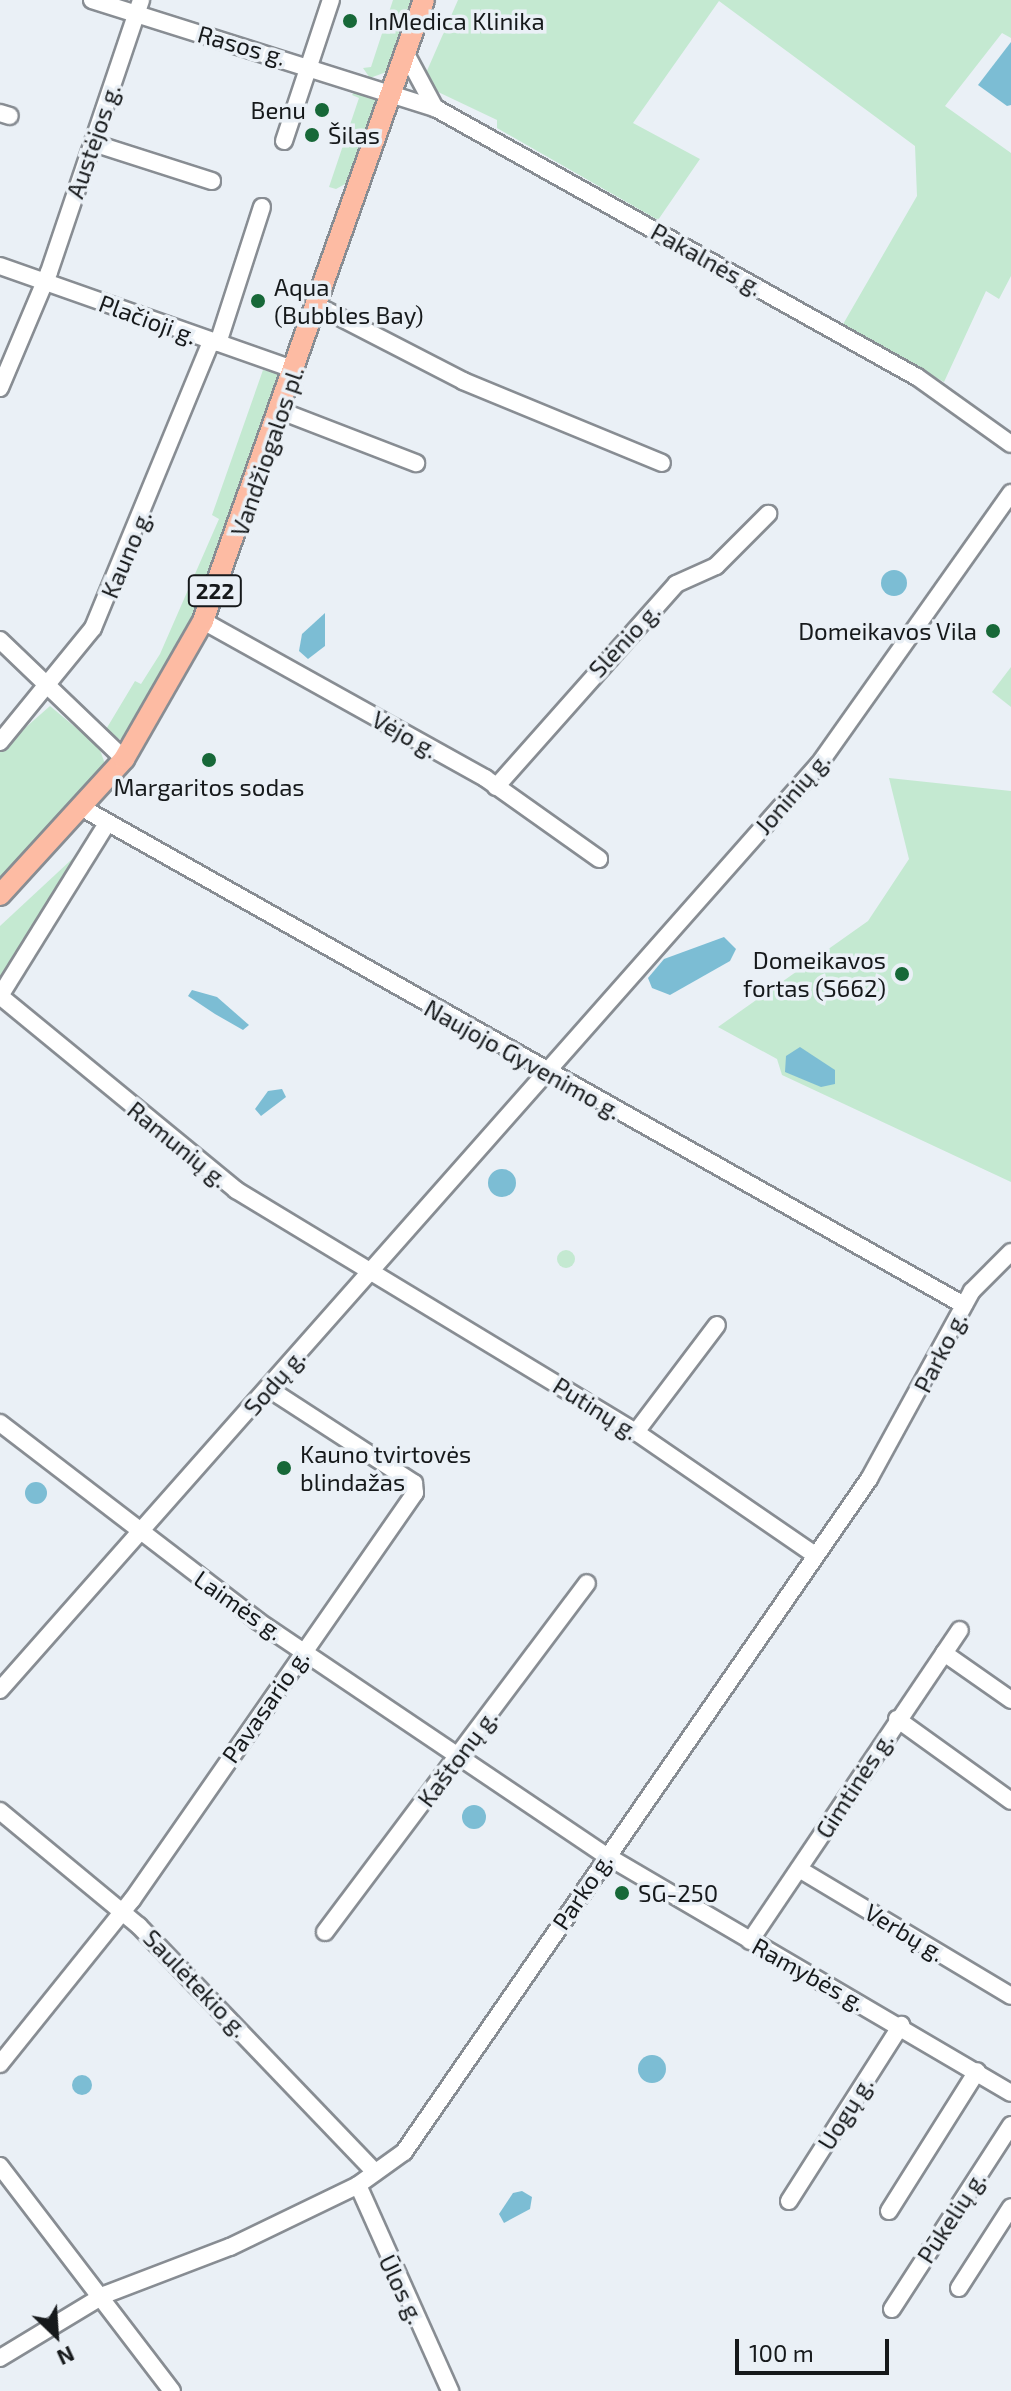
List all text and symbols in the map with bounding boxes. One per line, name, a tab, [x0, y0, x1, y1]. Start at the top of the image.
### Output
place label: InMedica Klinika	[368, 7, 545, 35]
marker: InMedica Klinika	[339, 10, 361, 32]
street label: Rasos g.	[195, 19, 289, 71]
street label: Austėjos g.	[60, 80, 126, 202]
place label: Benu	[251, 96, 306, 124]
marker: Benu	[313, 101, 331, 119]
place label: Šilas	[328, 121, 380, 149]
marker: Šilas	[303, 126, 321, 144]
street label: Pakalnės g.	[646, 217, 768, 301]
place label: Aqua (Bubbles Bay)	[274, 273, 424, 329]
street label: Plačioji g.	[95, 288, 201, 350]
marker: Aqua (Bubbles Bay)	[249, 292, 267, 310]
street label: Vandžiogalos pl.	[224, 362, 310, 540]
street label: Kauno g.	[95, 506, 157, 602]
road number: 222	[187, 573, 243, 609]
street label: Slėnio g.	[582, 597, 666, 683]
place label: Domeikavos Vila	[798, 617, 977, 645]
marker: Domeikavos Vila	[984, 622, 1002, 640]
street label: Vėjo g.	[367, 704, 443, 764]
street label: Joninių g.	[748, 746, 836, 840]
marker: Margaritos sodas	[200, 751, 218, 769]
place label: Margaritos sodas	[113, 773, 305, 801]
place label: Domeikavos fortas (S662)	[743, 946, 886, 1002]
marker: Domeikavos fortas (S662)	[893, 965, 911, 983]
street label: Naujojo Gyvenimo g.	[420, 993, 626, 1125]
street label: Ramunių g.	[122, 1095, 234, 1193]
street label: Parko g.	[908, 1307, 972, 1397]
street label: Sodų g.	[237, 1343, 311, 1421]
street label: Putinų g.	[548, 1371, 644, 1445]
place label: Kauno tvirtovės blindažas	[300, 1440, 472, 1496]
marker: Kauno tvirtovės blindažas	[275, 1459, 293, 1477]
street label: Laimės g.	[189, 1564, 289, 1646]
street label: Pavasario g.	[215, 1644, 315, 1768]
street label: Kaštonų g.	[411, 1704, 503, 1812]
street label: Gimtinės g.	[809, 1727, 899, 1843]
street label: Parko g.	[546, 1847, 618, 1935]
place label: SG-250	[638, 1879, 718, 1907]
marker: SG-250	[613, 1884, 631, 1902]
street label: Verbų g.	[860, 1897, 950, 1967]
street label: Saulėtekio g.	[138, 1923, 254, 2043]
street label: Ramybės g.	[747, 1931, 871, 2017]
street label: Uogų g.	[811, 2071, 879, 2155]
street label: Pūkelių g.	[911, 2166, 991, 2268]
street label: Ūlos g.	[373, 2250, 431, 2328]
north arrow	[16, 2295, 96, 2375]
scale bar	[739, 2323, 893, 2373]
text: 100 m	[749, 2338, 814, 2367]
text: N	[53, 2342, 79, 2372]

